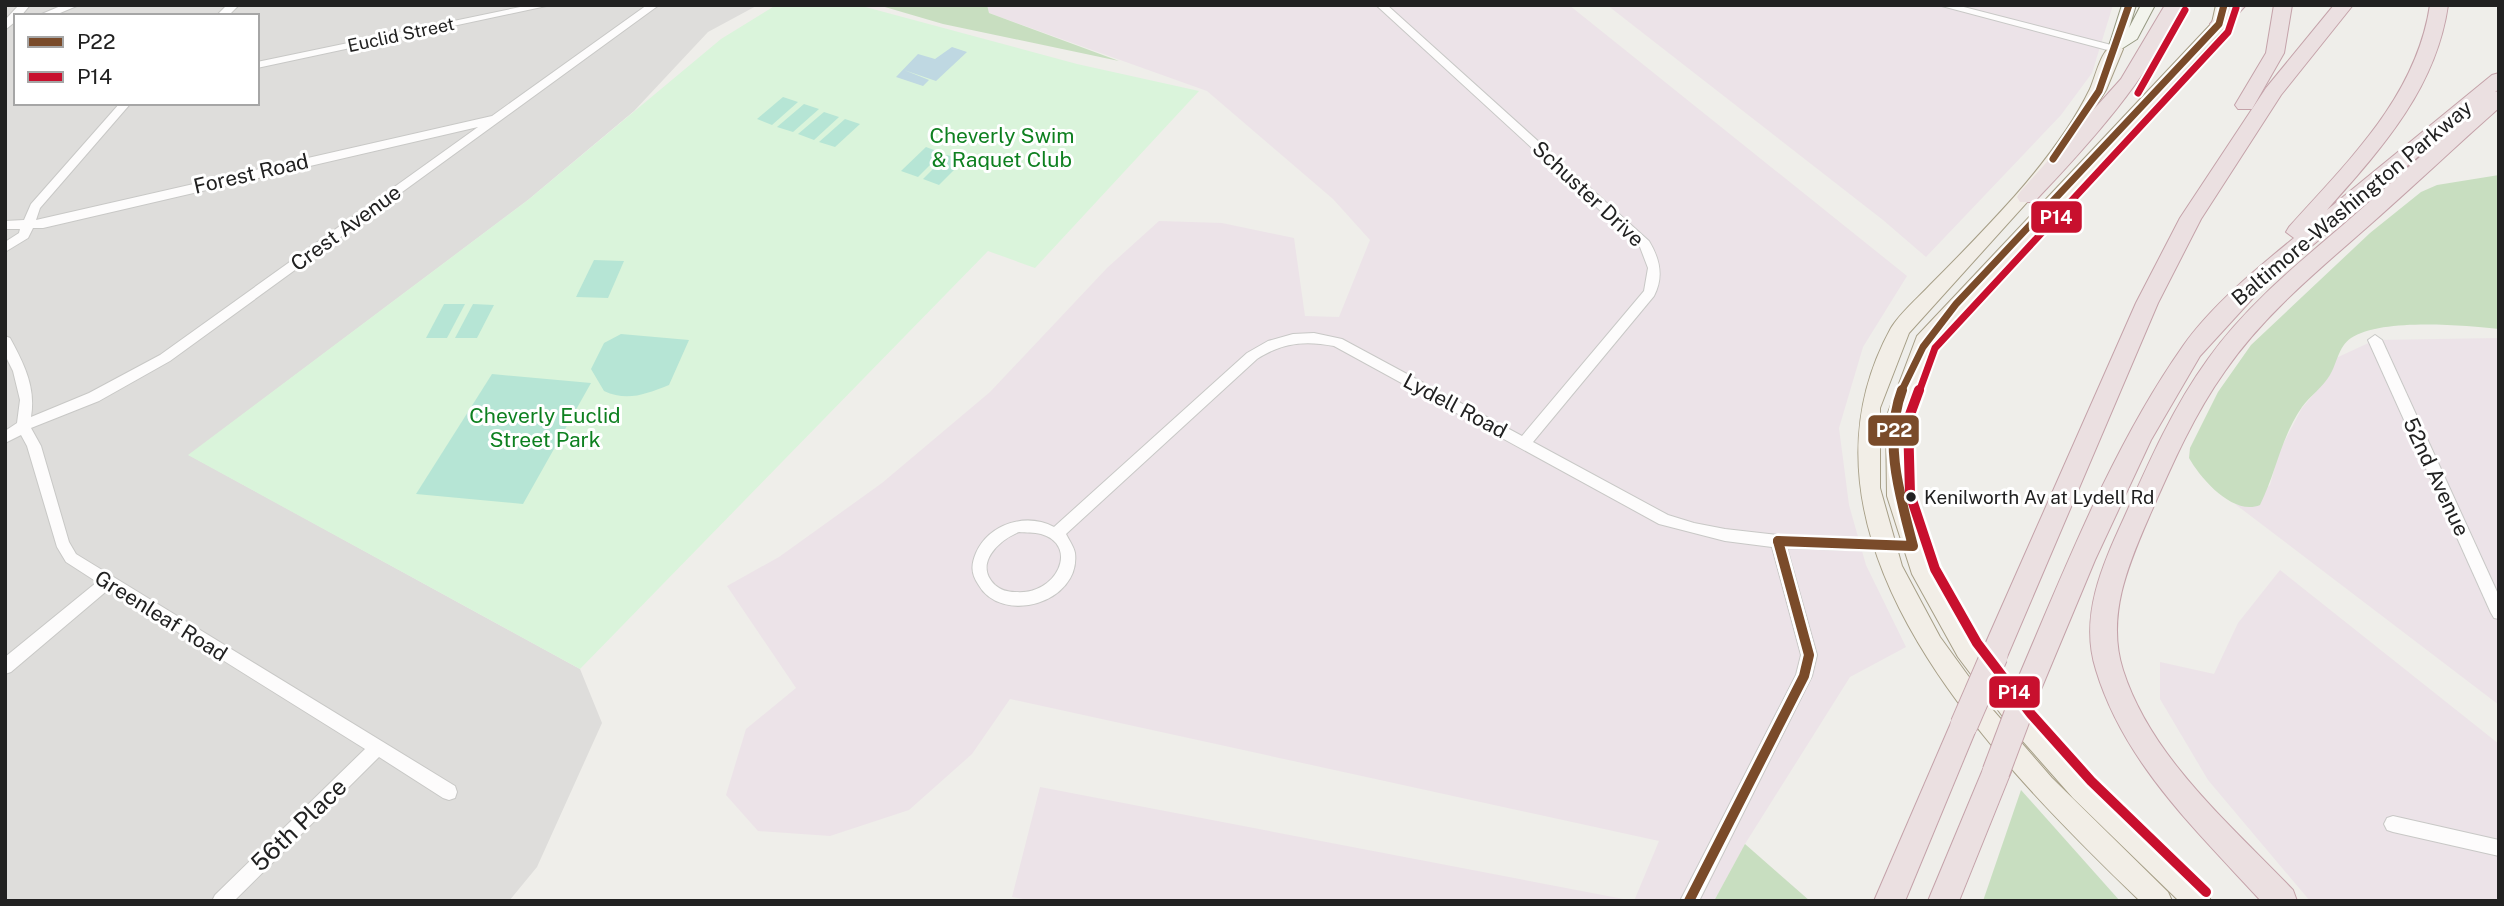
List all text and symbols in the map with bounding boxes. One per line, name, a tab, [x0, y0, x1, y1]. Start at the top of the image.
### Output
street label: Euclid Street	[346, 13, 456, 56]
legend	[14, 14, 259, 105]
text: P22	[77, 29, 115, 54]
text: P14	[77, 64, 112, 89]
street label: Baltimore-Washington Parkway	[2226, 95, 2477, 310]
park label: Cheverly Swim & Raquet Club	[929, 123, 1075, 172]
street label: Schuster Drive	[1527, 136, 1649, 252]
street label: Forest Road	[191, 148, 311, 199]
street label: Crest Avenue	[286, 179, 406, 276]
line badge: P14	[2030, 200, 2083, 234]
text: P14	[2040, 206, 2073, 228]
street label: Lydell Road	[1399, 368, 1511, 443]
park label: Cheverly Euclid Street Park	[469, 403, 621, 452]
line badge: P22	[1867, 414, 1920, 447]
street label: 52nd Avenue	[2398, 414, 2475, 540]
text: P22	[1876, 419, 1912, 441]
place label: Kenilworth Av at Lydell Rd	[1924, 486, 2154, 508]
marker: Kenilworth Av at Lydell Rd	[1904, 490, 1918, 504]
street label: Greenleaf Road	[90, 565, 232, 666]
line badge: P14	[1988, 675, 2041, 709]
text: P14	[1998, 681, 2031, 703]
street label: 56th Place	[245, 772, 352, 877]

